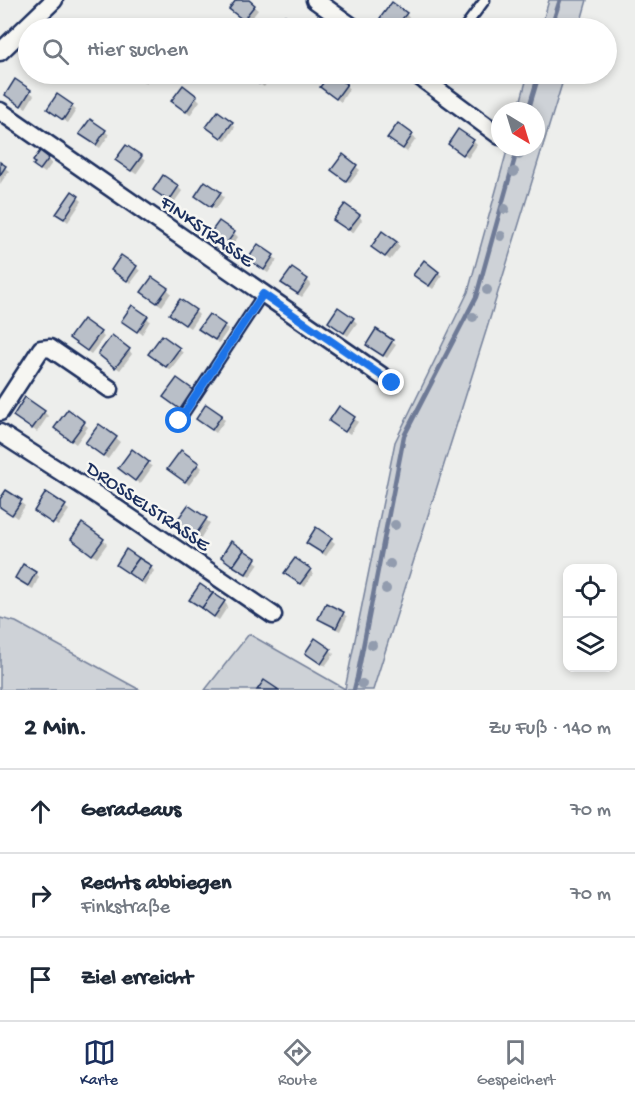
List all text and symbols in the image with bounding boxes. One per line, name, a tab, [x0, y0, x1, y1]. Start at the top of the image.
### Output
search box	[18, 18, 617, 84]
icon: search	[39, 35, 72, 68]
text: Hier suchen	[87, 38, 188, 64]
north arrow	[491, 102, 545, 156]
street label: FINKSTRASSE	[154, 192, 259, 275]
route end	[378, 369, 404, 395]
route start	[165, 407, 191, 433]
street label: DROSSELSTRASSE	[79, 457, 215, 559]
map controls	[563, 564, 617, 672]
button: locate	[563, 564, 617, 618]
button: layers	[563, 618, 617, 672]
text: 2 Min.	[24, 714, 87, 745]
text: Zu Fuß · 140 m	[489, 718, 611, 741]
icon: ahead	[24, 795, 57, 828]
text: Geradeaus	[81, 798, 181, 824]
text: 70 m	[570, 800, 611, 823]
text: Rechts abbiegen	[81, 871, 231, 897]
icon: right	[24, 879, 57, 912]
text: 70 m	[570, 884, 611, 907]
text: Finkstraße	[81, 897, 170, 920]
icon: arrive	[24, 963, 57, 996]
text: Ziel erreicht	[81, 966, 193, 992]
tab: Karte	[80, 1036, 118, 1091]
tab: Route	[278, 1036, 317, 1091]
tab: Gespeichert	[477, 1036, 555, 1091]

